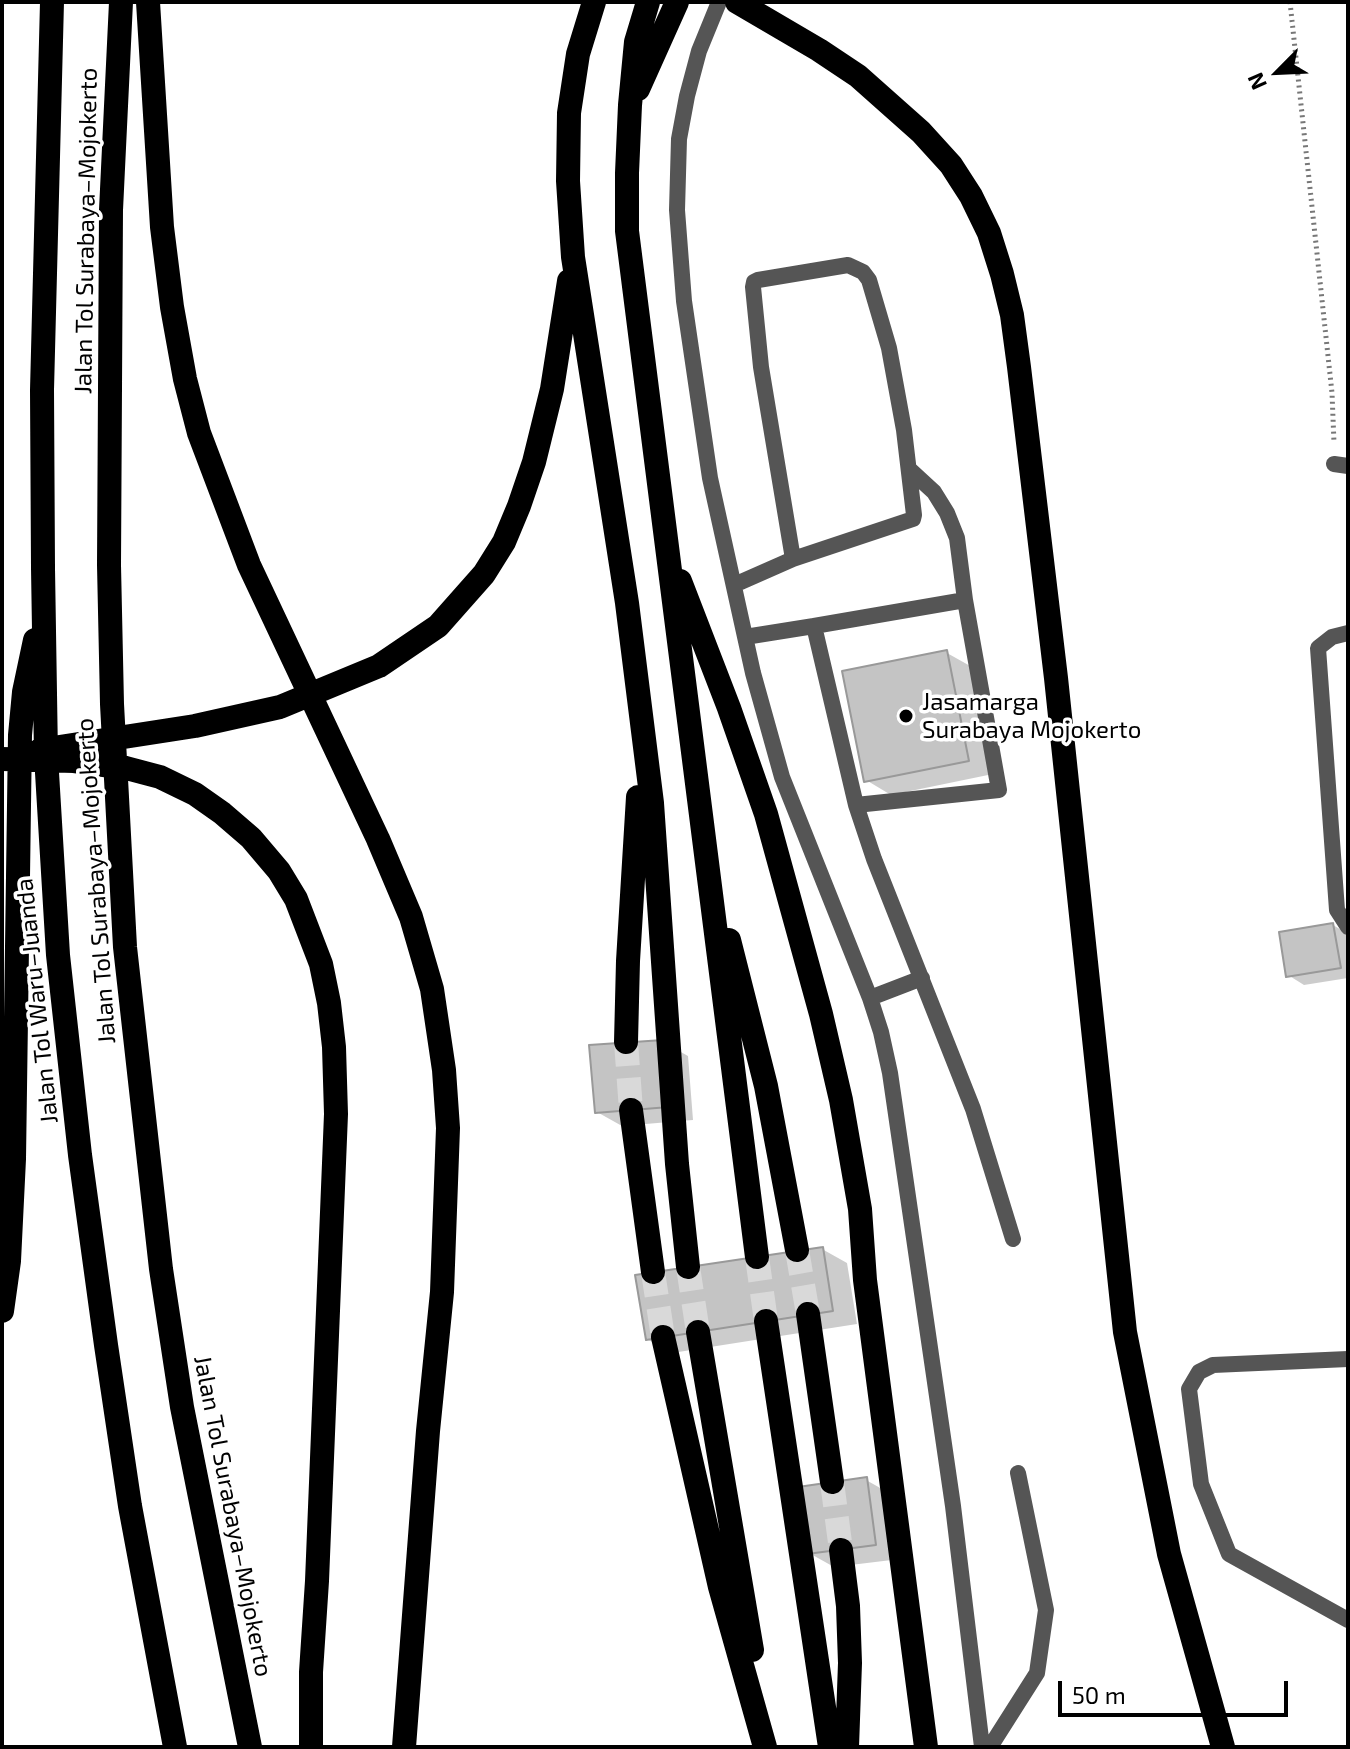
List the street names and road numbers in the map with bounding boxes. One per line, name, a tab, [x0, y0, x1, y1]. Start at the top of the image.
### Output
street label: Jalan Tol Surabaya–Mojokerto	[69, 68, 103, 394]
street label: Jalan Tol Surabaya–Mojokerto	[70, 717, 122, 1045]
street label: Jalan Tol Waru–Juanda	[10, 877, 64, 1125]
street label: Jalan Tol Surabaya–Mojokerto	[188, 1353, 278, 1679]

